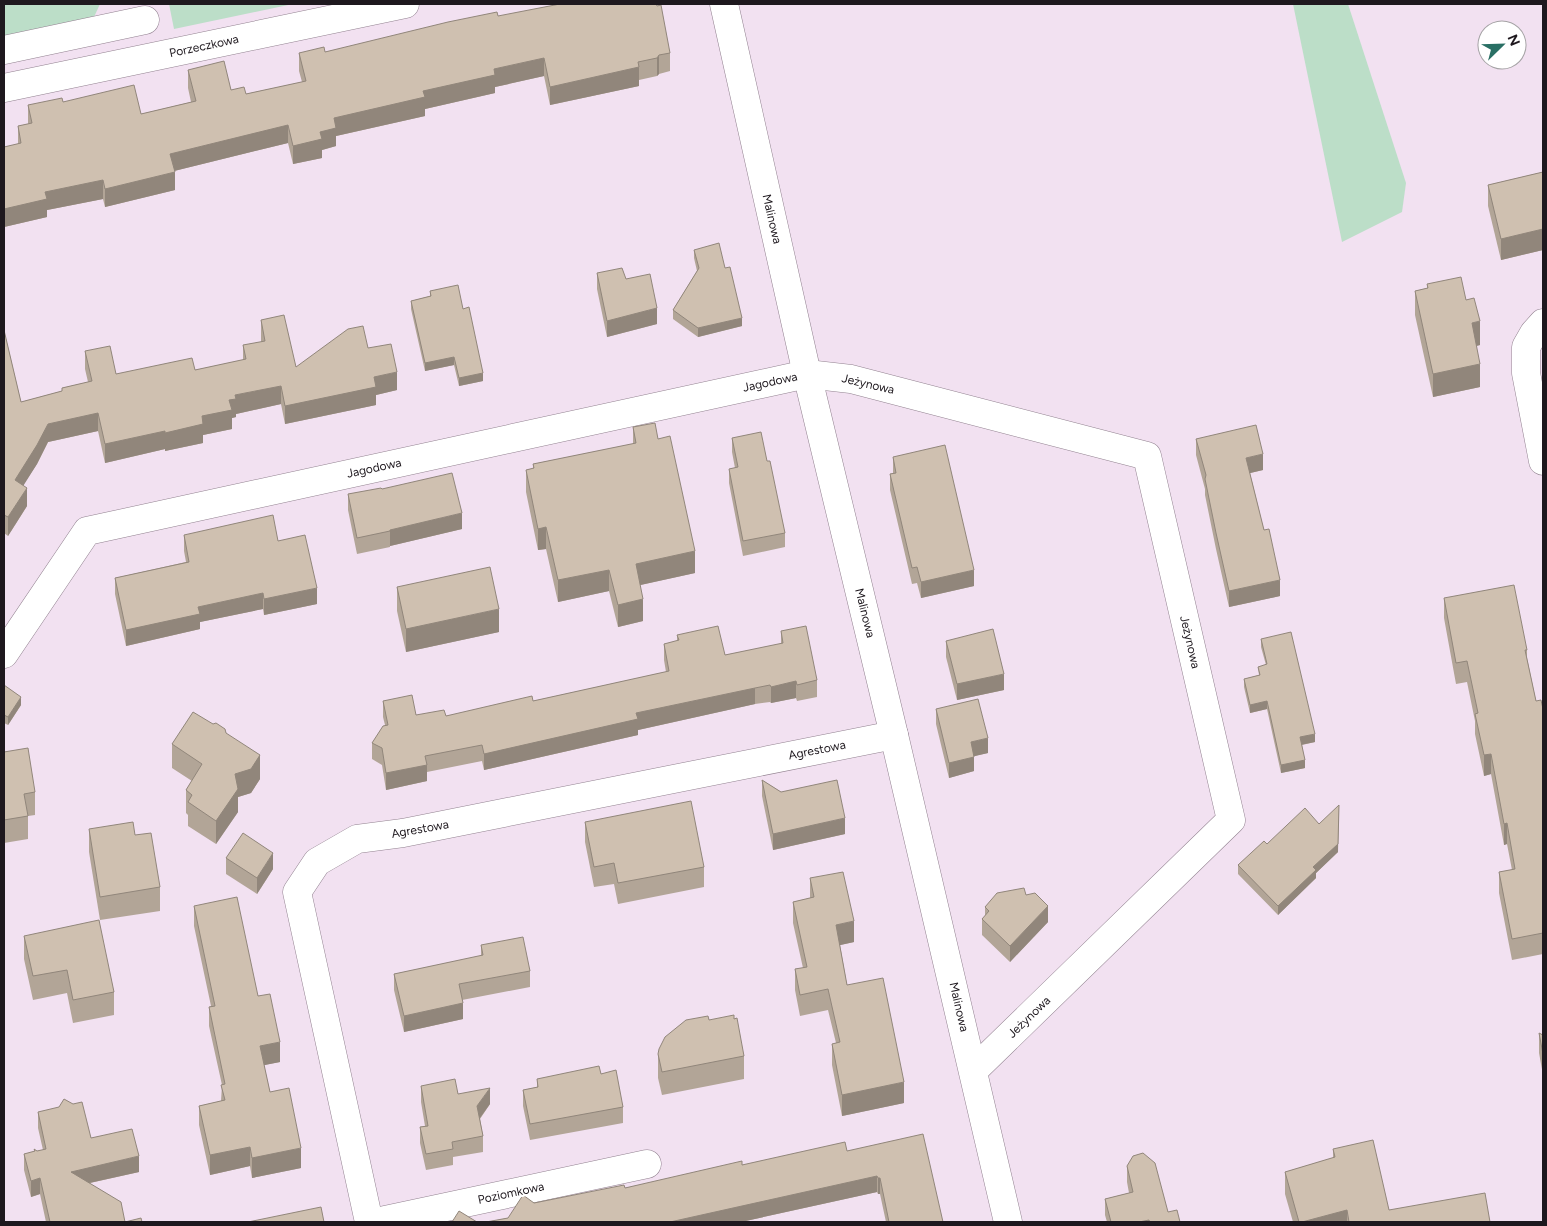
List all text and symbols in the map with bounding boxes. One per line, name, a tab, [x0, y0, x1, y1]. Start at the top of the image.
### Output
north arrow	[1477, 20, 1527, 70]
street label: Porzeczkowa	[168, 32, 240, 60]
text: N	[1504, 32, 1523, 48]
street label: Malinowa	[759, 193, 785, 245]
street label: Jagodowa	[741, 369, 799, 395]
street label: Jeżynowa	[840, 371, 896, 397]
street label: Jagodowa	[345, 455, 403, 481]
street label: Malinowa	[852, 587, 878, 639]
street label: Jeżynowa	[1177, 614, 1203, 670]
street label: Agrestowa	[787, 738, 847, 762]
street label: Agrestowa	[390, 817, 450, 841]
street label: Malinowa	[946, 981, 972, 1033]
street label: Jeżynowa	[1005, 993, 1053, 1041]
street label: Poziomkowa	[477, 1179, 545, 1207]

